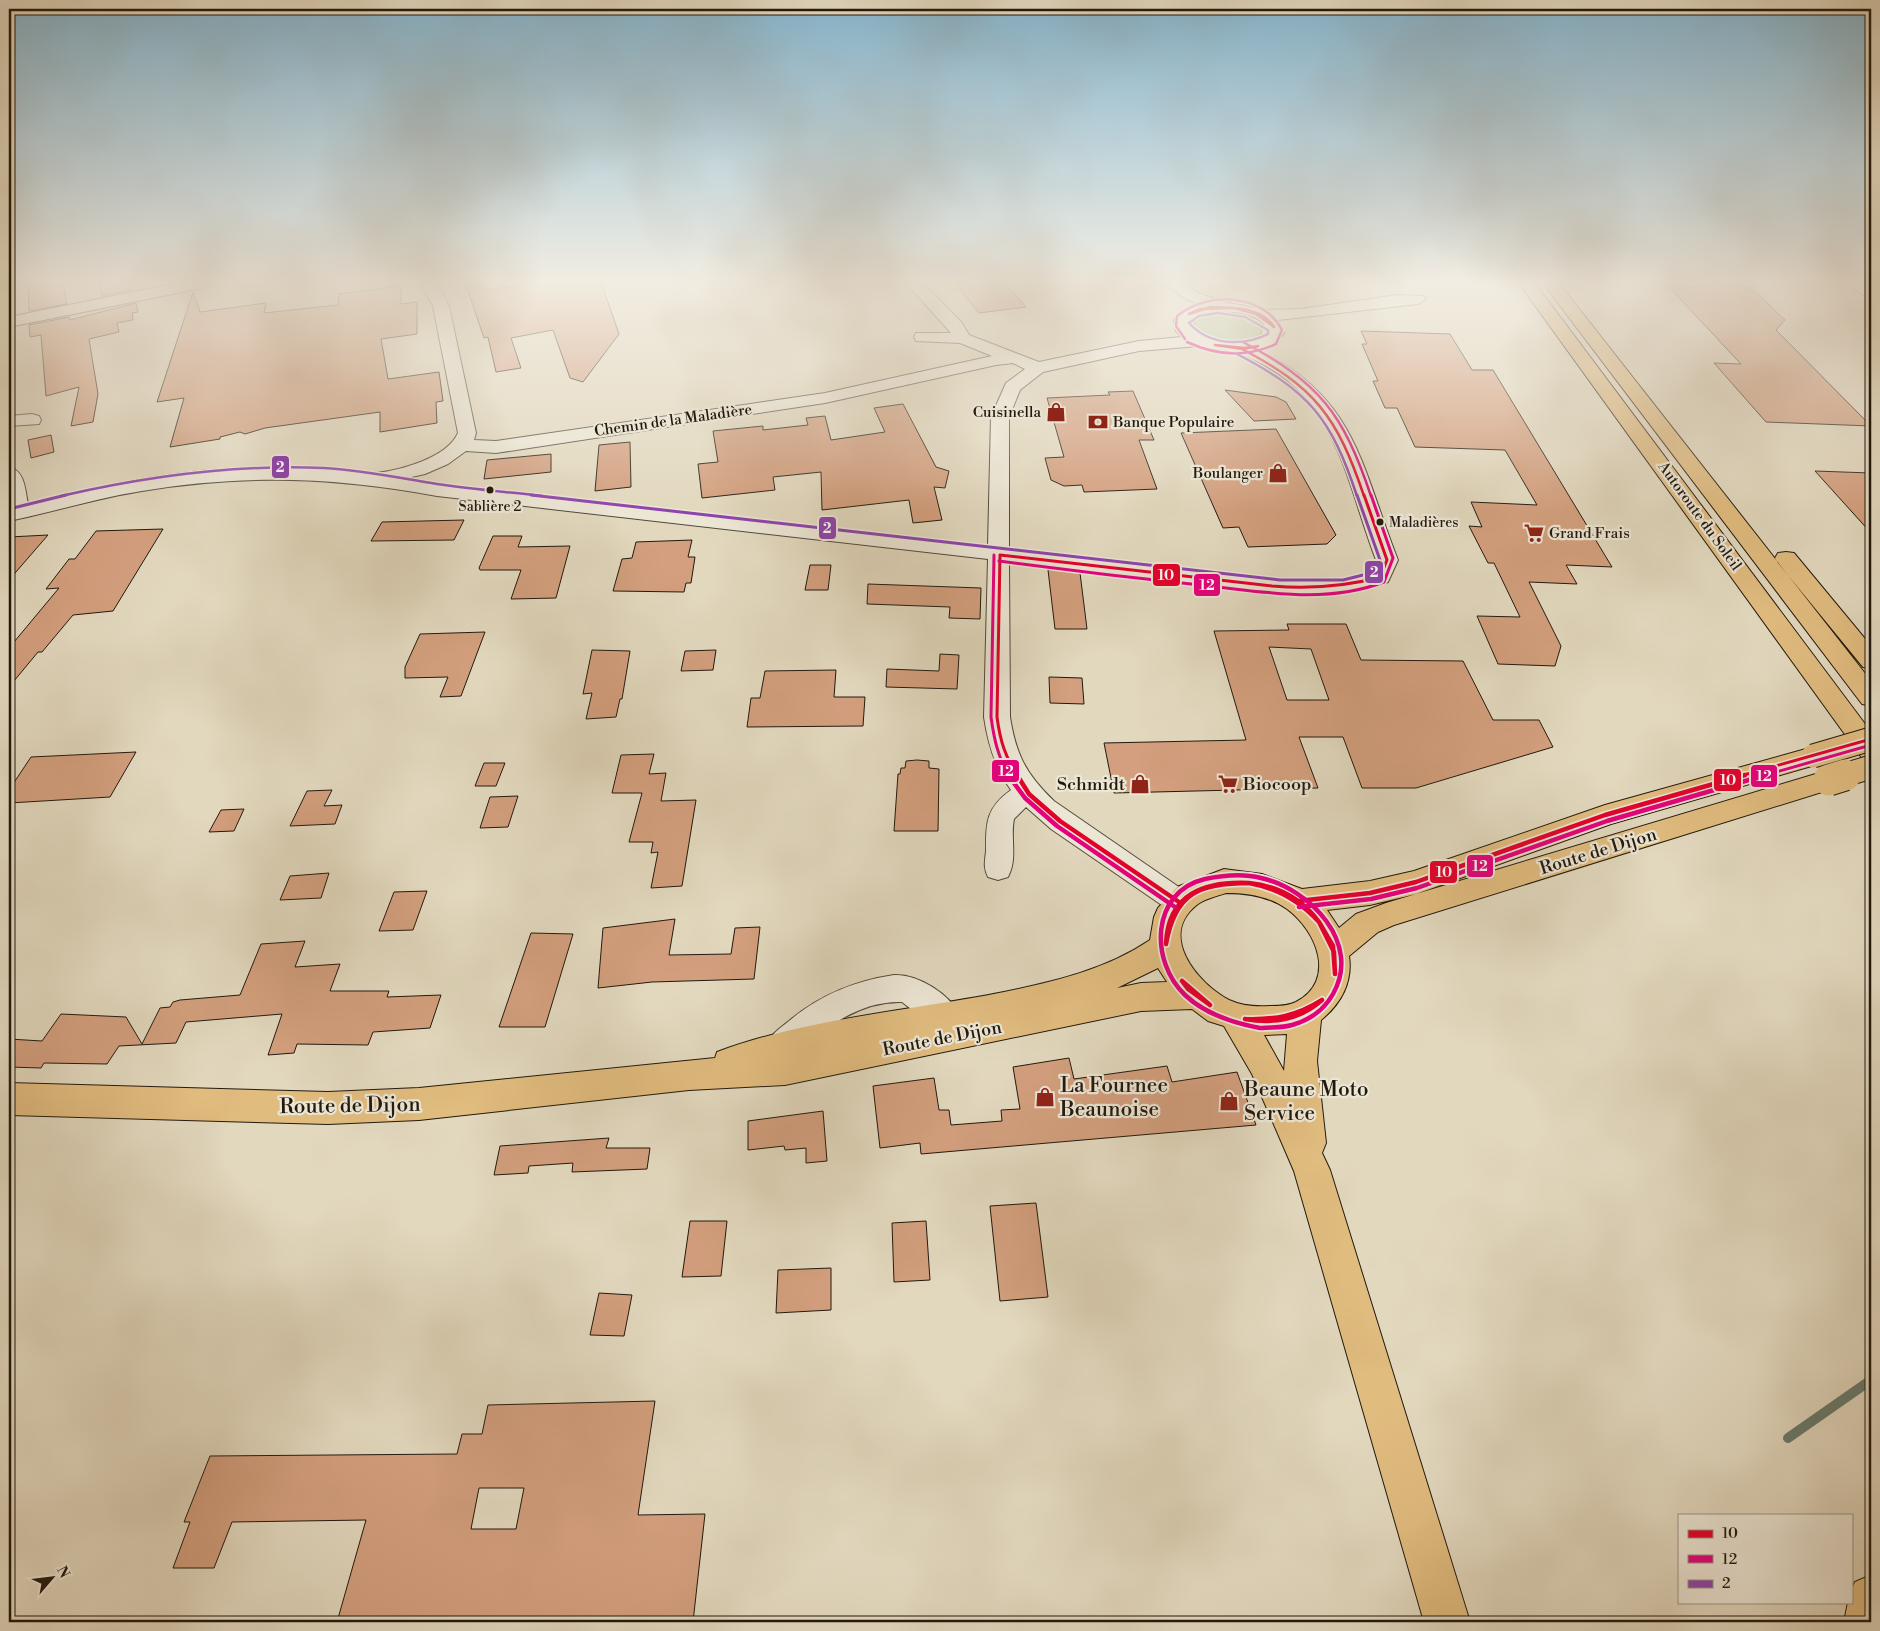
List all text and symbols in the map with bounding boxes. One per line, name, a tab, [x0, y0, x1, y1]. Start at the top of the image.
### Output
street label: Chemin de la Maladière	[593, 400, 753, 441]
shop icon: Cuisinella	[1045, 401, 1067, 423]
place label: Cuisinella	[973, 403, 1041, 422]
bank icon: Banque Populaire	[1087, 411, 1109, 433]
place label: Banque Populaire	[1112, 413, 1234, 432]
line badge: 2	[271, 455, 290, 479]
street label: Autoroute du Soleil	[1653, 457, 1746, 575]
text: 2	[276, 459, 285, 477]
shop icon: Boulanger	[1267, 462, 1289, 484]
place label: Boulanger	[1192, 464, 1264, 483]
marker: Sablière 2	[485, 485, 495, 495]
place label: Sablière 2	[459, 498, 521, 516]
place label: Maladières	[1389, 514, 1458, 532]
line badge: 2	[818, 516, 837, 540]
marker: Maladières	[1375, 517, 1385, 527]
text: 2	[823, 520, 832, 538]
supermarket icon: Grand Frais	[1523, 522, 1545, 544]
place label: Grand Frais	[1549, 524, 1630, 543]
line badge: 2	[1364, 560, 1384, 584]
line badge: 10	[1152, 563, 1181, 587]
text: 2	[1370, 564, 1379, 582]
text: 10	[1158, 567, 1174, 585]
line badge: 12	[1193, 573, 1221, 597]
text: 12	[1199, 577, 1215, 595]
line badge: 12	[991, 759, 1020, 783]
text: 12	[998, 763, 1014, 781]
line badge: 12	[1750, 764, 1778, 788]
line badge: 10	[1713, 768, 1742, 792]
text: 12	[1756, 768, 1772, 786]
text: 10	[1720, 772, 1736, 790]
place label: Schmidt	[1057, 773, 1126, 796]
shop icon: Schmidt	[1129, 773, 1151, 795]
supermarket icon: Biocoop	[1217, 773, 1239, 795]
place label: Biocoop	[1242, 773, 1311, 796]
street label: Route de Dijon	[1537, 823, 1660, 880]
line badge: 12	[1466, 854, 1494, 878]
text: 12	[1472, 858, 1488, 876]
line badge: 10	[1429, 860, 1458, 884]
text: 10	[1436, 864, 1452, 882]
street label: Route de Dijon	[880, 1016, 1004, 1061]
place label: La Fournee Beaunoise	[1059, 1073, 1168, 1123]
place label: Beaune Moto Service	[1243, 1077, 1369, 1127]
shop icon: La Fournee Beaunoise	[1034, 1086, 1056, 1108]
shop icon: Beaune Moto Service	[1218, 1090, 1240, 1112]
street label: Route de Dijon	[279, 1092, 421, 1120]
legend	[1678, 1514, 1852, 1604]
text: 10	[1722, 1524, 1738, 1543]
text: 12	[1722, 1550, 1737, 1569]
north arrow	[28, 1554, 78, 1604]
text: N	[52, 1563, 73, 1581]
text: 2	[1722, 1574, 1731, 1593]

